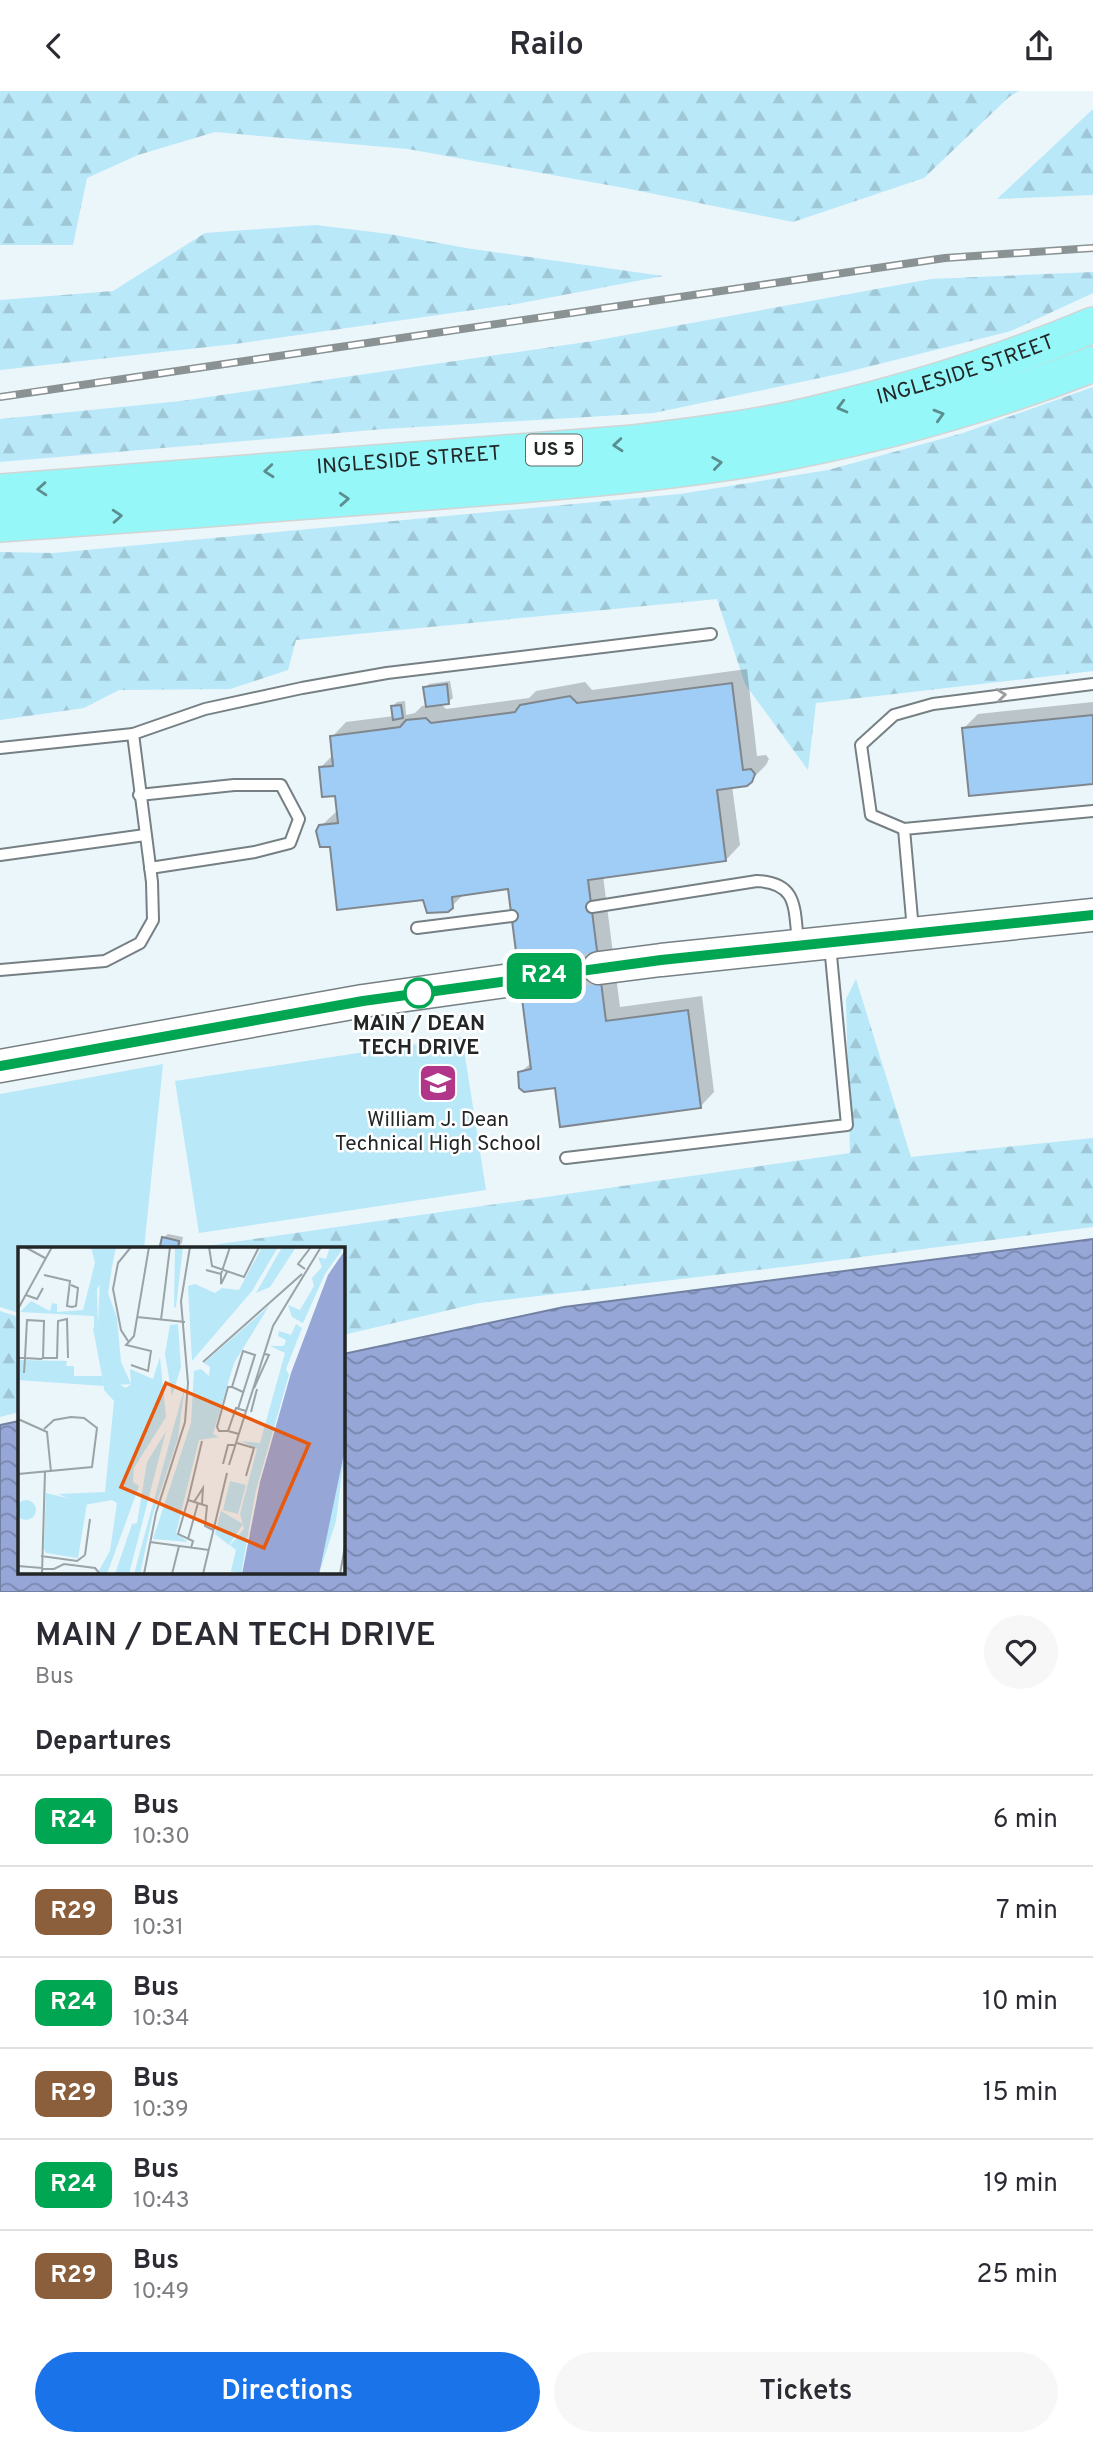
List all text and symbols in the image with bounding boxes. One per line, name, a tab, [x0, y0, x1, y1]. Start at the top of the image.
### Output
text: Railo	[509, 26, 584, 66]
icon: back	[35, 27, 73, 65]
icon: share	[1020, 27, 1058, 65]
street label: INGLESIDE STREET	[874, 328, 1058, 411]
one-way arrow	[836, 399, 848, 413]
one-way arrow	[932, 409, 944, 424]
road number: US 5	[526, 435, 582, 465]
one-way arrow	[612, 437, 623, 452]
street label: INGLESIDE STREET	[315, 440, 502, 481]
one-way arrow	[711, 456, 722, 471]
one-way arrow	[263, 463, 274, 478]
one-way arrow	[36, 481, 47, 496]
one-way arrow	[339, 492, 350, 507]
one-way arrow	[112, 509, 123, 524]
one-way arrow	[995, 688, 1007, 703]
line badge: R24	[504, 953, 584, 999]
text: R24	[521, 961, 567, 991]
marker: MAIN / DEAN TECH DRIVE	[404, 978, 434, 1008]
place label: MAIN / DEAN TECH DRIVE	[353, 1011, 485, 1062]
school or university icon: William J. Dean Technical High School	[417, 1062, 459, 1104]
place label: William J. Dean Technical High School	[335, 1107, 541, 1158]
inset map	[18, 1247, 345, 1575]
button: heart	[984, 1615, 1058, 1689]
text: MAIN / DEAN TECH DRIVE	[35, 1616, 436, 1658]
text: Bus	[35, 1663, 74, 1692]
text: Departures	[35, 1726, 172, 1759]
text: Bus	[133, 1790, 179, 1823]
text: 6 min	[993, 1804, 1058, 1837]
text: R24	[50, 1806, 97, 1836]
text: 10:30	[133, 1823, 190, 1852]
text: Bus	[133, 1881, 179, 1914]
text: 7 min	[996, 1895, 1058, 1928]
text: R29	[51, 1897, 96, 1927]
text: 10:31	[133, 1914, 184, 1943]
text: Bus	[133, 1972, 179, 2005]
text: 10 min	[982, 1986, 1058, 2019]
text: R24	[50, 1988, 97, 2018]
text: 10:34	[133, 2005, 190, 2034]
text: Bus	[133, 2063, 179, 2096]
text: 15 min	[983, 2077, 1058, 2110]
text: R29	[51, 2079, 96, 2109]
text: 10:39	[133, 2096, 189, 2125]
text: Bus	[133, 2154, 179, 2187]
text: 19 min	[983, 2168, 1058, 2201]
text: R24	[50, 2170, 97, 2200]
text: 10:43	[133, 2187, 190, 2216]
text: Bus	[133, 2245, 179, 2278]
text: 25 min	[977, 2259, 1058, 2292]
text: R29	[51, 2261, 96, 2291]
text: 10:49	[133, 2278, 189, 2307]
button: Directions	[35, 2352, 540, 2432]
button: Tickets	[554, 2352, 1058, 2432]

